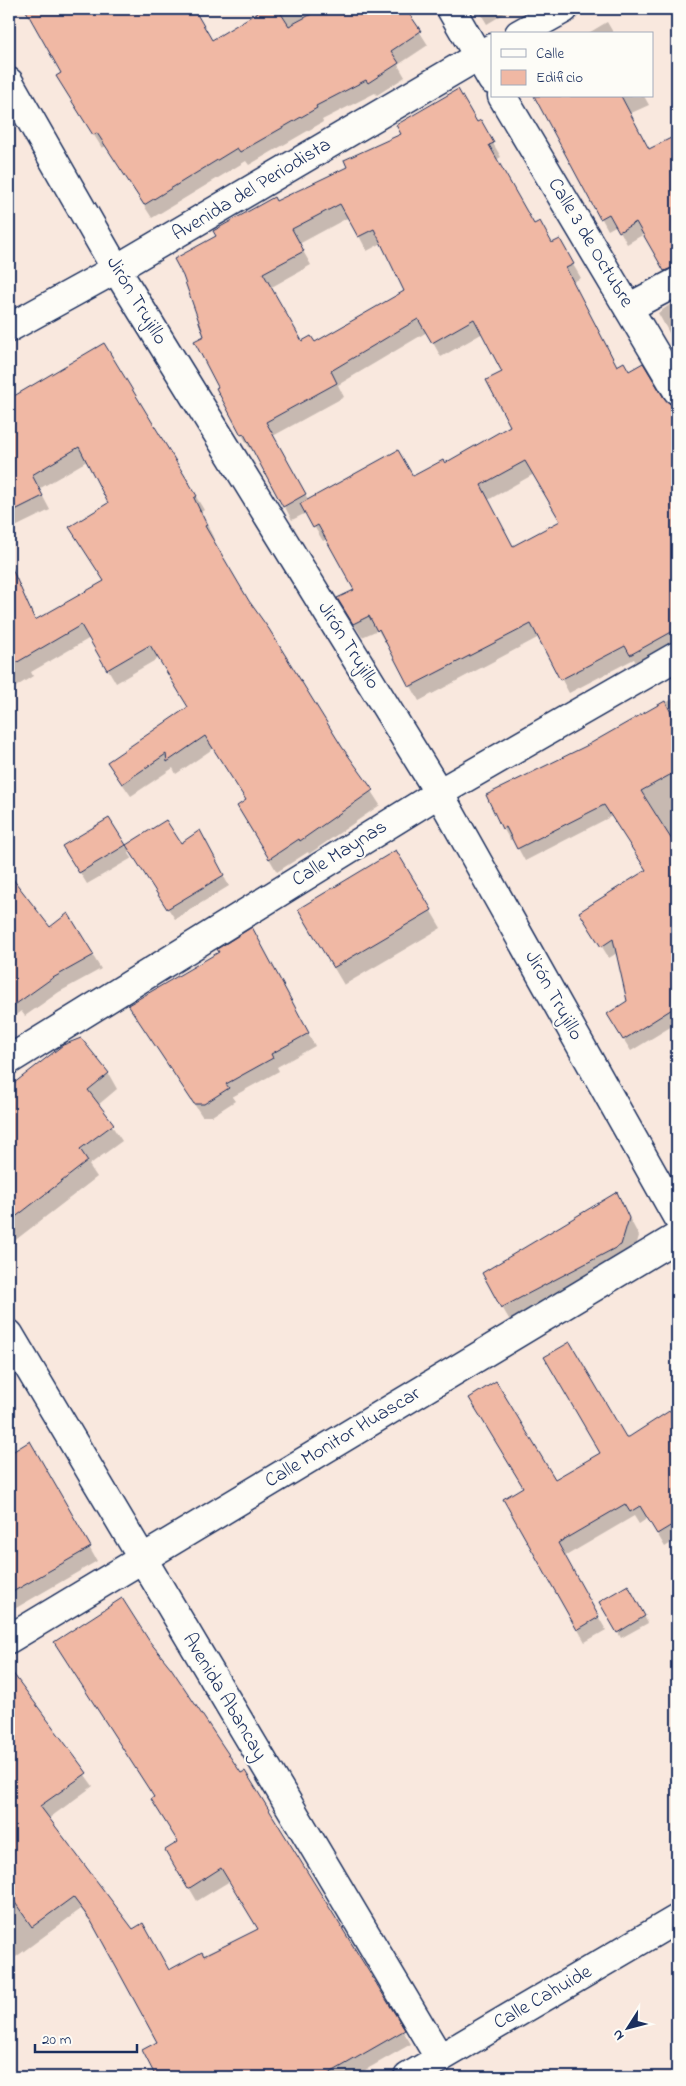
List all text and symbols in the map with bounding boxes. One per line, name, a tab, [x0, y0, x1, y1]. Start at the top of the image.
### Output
legend	[491, 32, 654, 98]
text: Calle	[536, 43, 564, 65]
text: Edificio	[536, 67, 583, 89]
street label: Avenida del Periodista	[167, 131, 337, 249]
street label: Calle 3 de Octubre	[540, 173, 640, 313]
street label: Jirón Trujillo	[98, 251, 174, 351]
street label: Jirón Trujillo	[310, 597, 386, 695]
street label: Calle Maynas	[287, 813, 393, 895]
street label: Jirón Trujillo	[516, 946, 590, 1046]
street label: Calle Monitor Huascar	[260, 1380, 427, 1496]
street label: Avenida Abancay	[174, 1628, 274, 1766]
street label: Calle Cahuide	[489, 1958, 597, 2038]
north arrow	[604, 2004, 654, 2054]
scale bar	[35, 2021, 138, 2053]
text: N	[607, 2025, 630, 2045]
text: 20 m	[42, 2029, 72, 2051]

